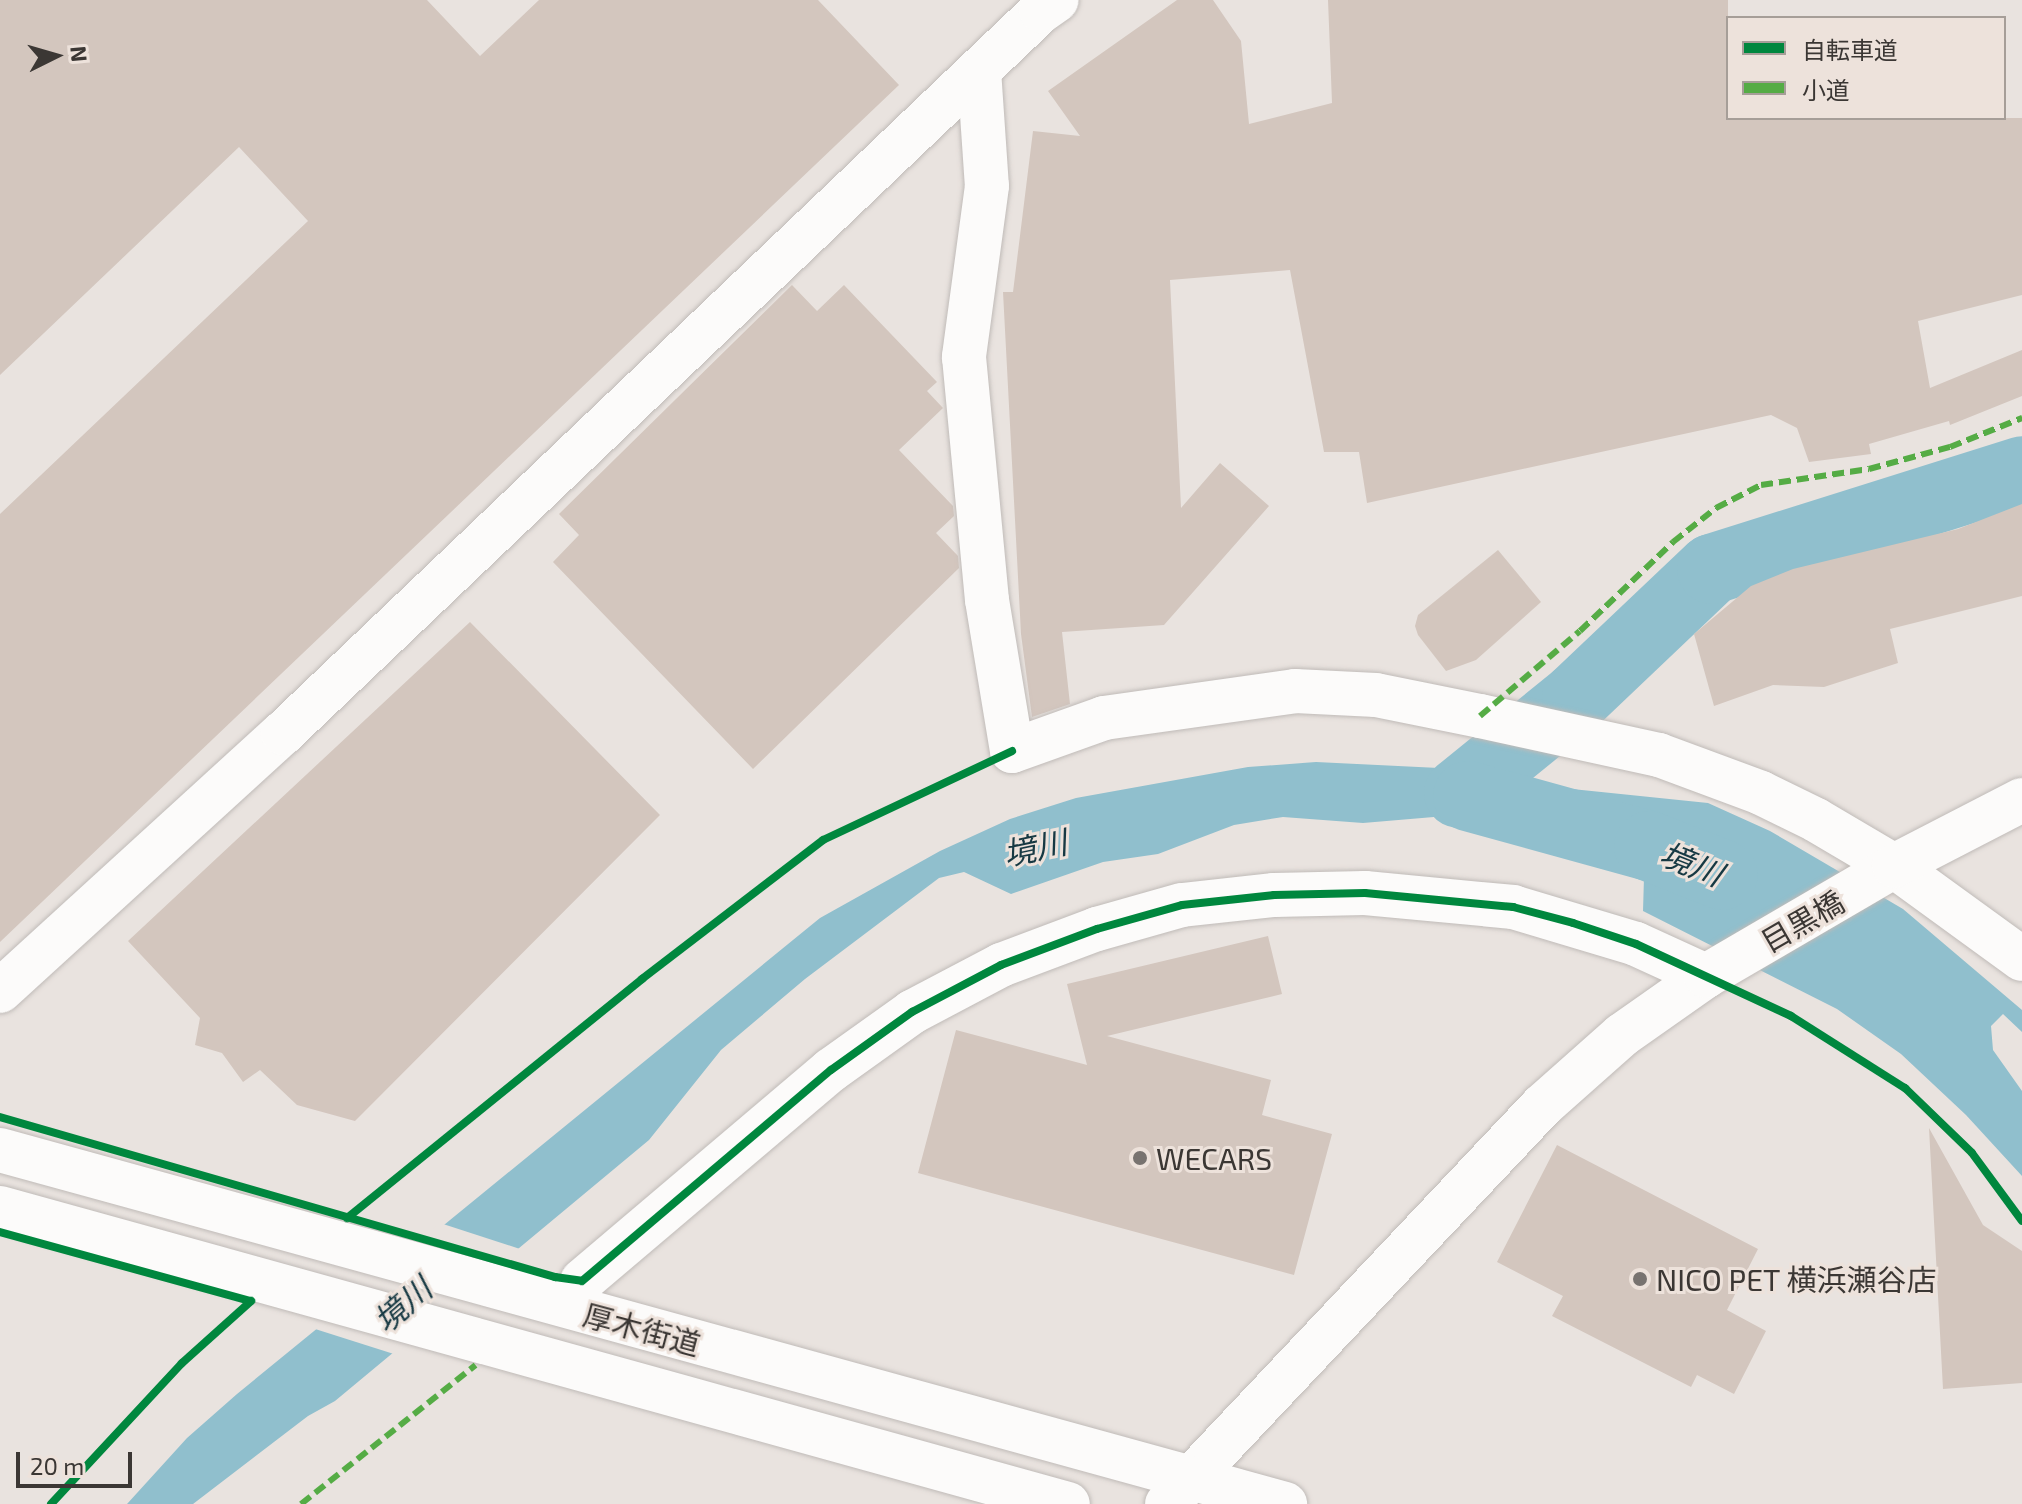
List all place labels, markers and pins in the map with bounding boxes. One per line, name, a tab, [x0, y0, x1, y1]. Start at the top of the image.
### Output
place label: WECARS	[1156, 1140, 1272, 1176]
marker: WECARS	[1131, 1149, 1149, 1167]
place label: NICO PET 横浜瀬谷店	[1656, 1261, 1937, 1297]
marker: NICO PET 横浜瀬谷店	[1631, 1270, 1649, 1288]

